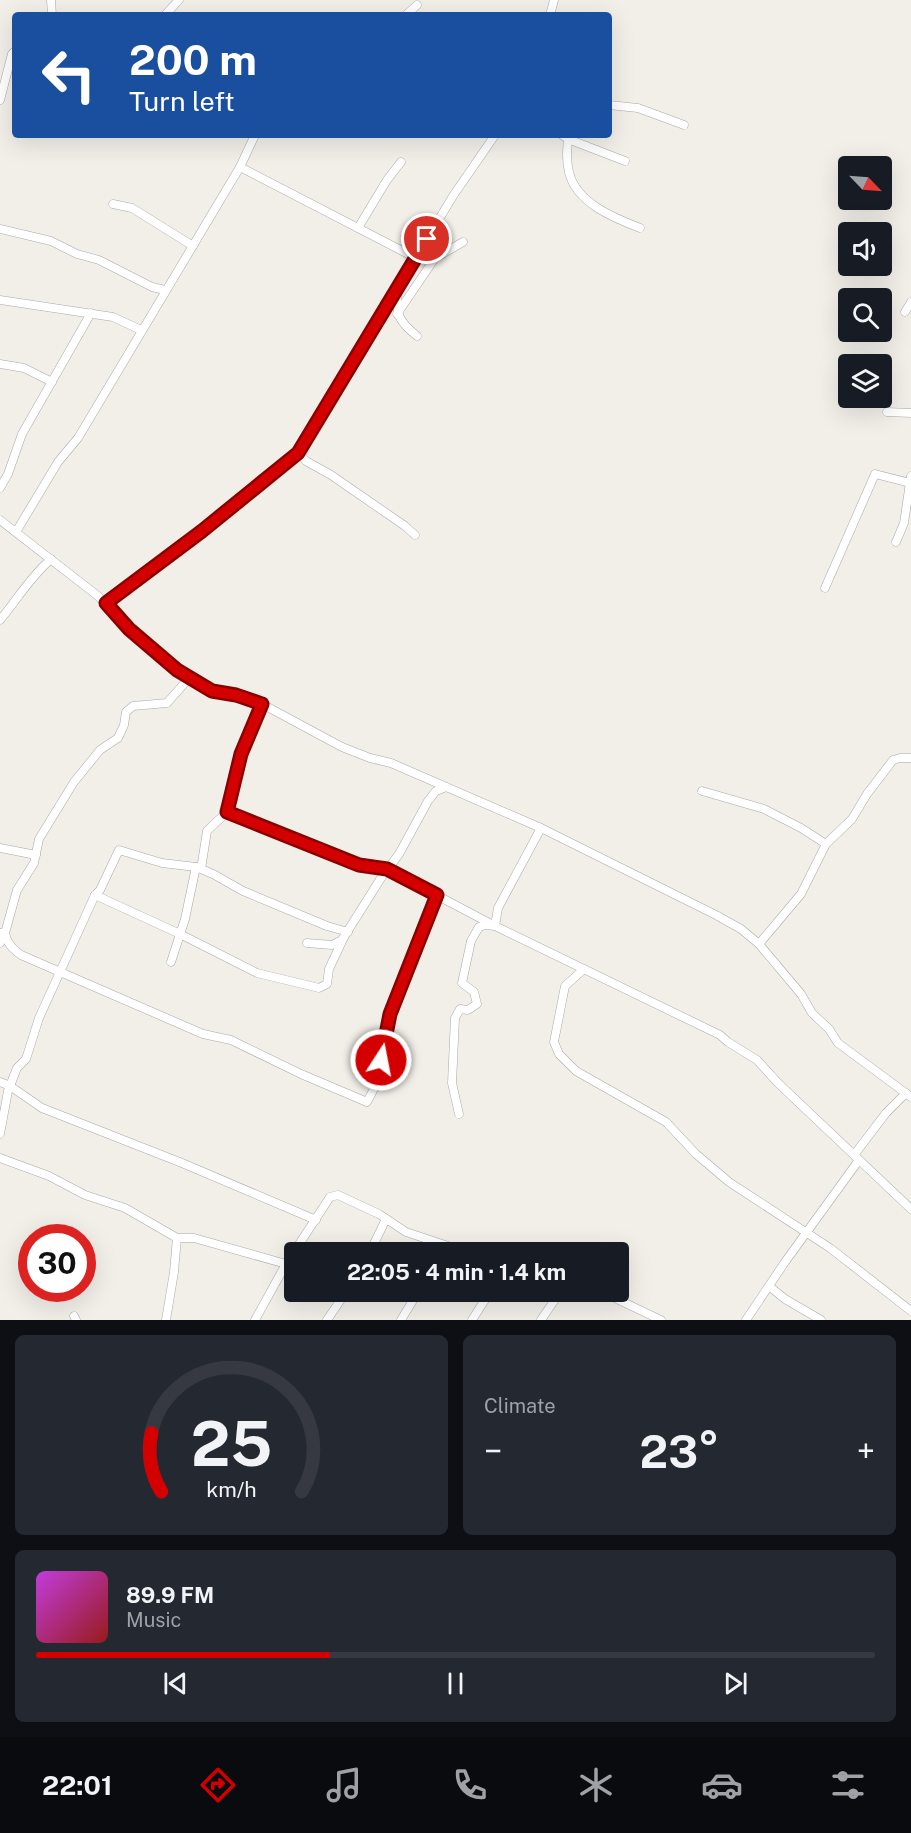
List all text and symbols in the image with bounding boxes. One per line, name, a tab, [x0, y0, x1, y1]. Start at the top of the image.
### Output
text: 200 m	[129, 35, 257, 84]
icon: left	[30, 36, 108, 114]
text: Turn left	[129, 85, 235, 117]
north arrow	[838, 156, 892, 210]
map controls	[838, 156, 892, 408]
pin	[401, 213, 452, 264]
icon: arrive	[410, 222, 443, 255]
button: sound	[838, 222, 892, 276]
button: search	[838, 288, 892, 342]
button: layers	[838, 354, 892, 408]
position arrow	[349, 1028, 413, 1092]
speed limit sign: 30	[18, 1224, 96, 1302]
text: 22:05 · 4 min · 1.4 km	[347, 1259, 566, 1285]
text: Climate	[484, 1394, 556, 1418]
text: 25	[191, 1407, 272, 1480]
text: 23°	[640, 1425, 719, 1478]
text: −	[484, 1432, 502, 1470]
text: +	[857, 1432, 875, 1470]
text: km/h	[206, 1477, 257, 1502]
text: 89.9 FM	[126, 1582, 214, 1608]
text: Music	[126, 1608, 181, 1632]
icon: previous	[159, 1667, 192, 1700]
icon: pause	[439, 1667, 472, 1700]
icon: next	[719, 1667, 752, 1700]
icon: directions	[197, 1764, 239, 1806]
icon: music	[323, 1764, 365, 1806]
icon: phone	[449, 1764, 491, 1806]
icon: climate	[575, 1764, 617, 1806]
icon: car	[701, 1764, 743, 1806]
icon: filters	[827, 1764, 869, 1806]
text: 22:01	[42, 1769, 113, 1801]

